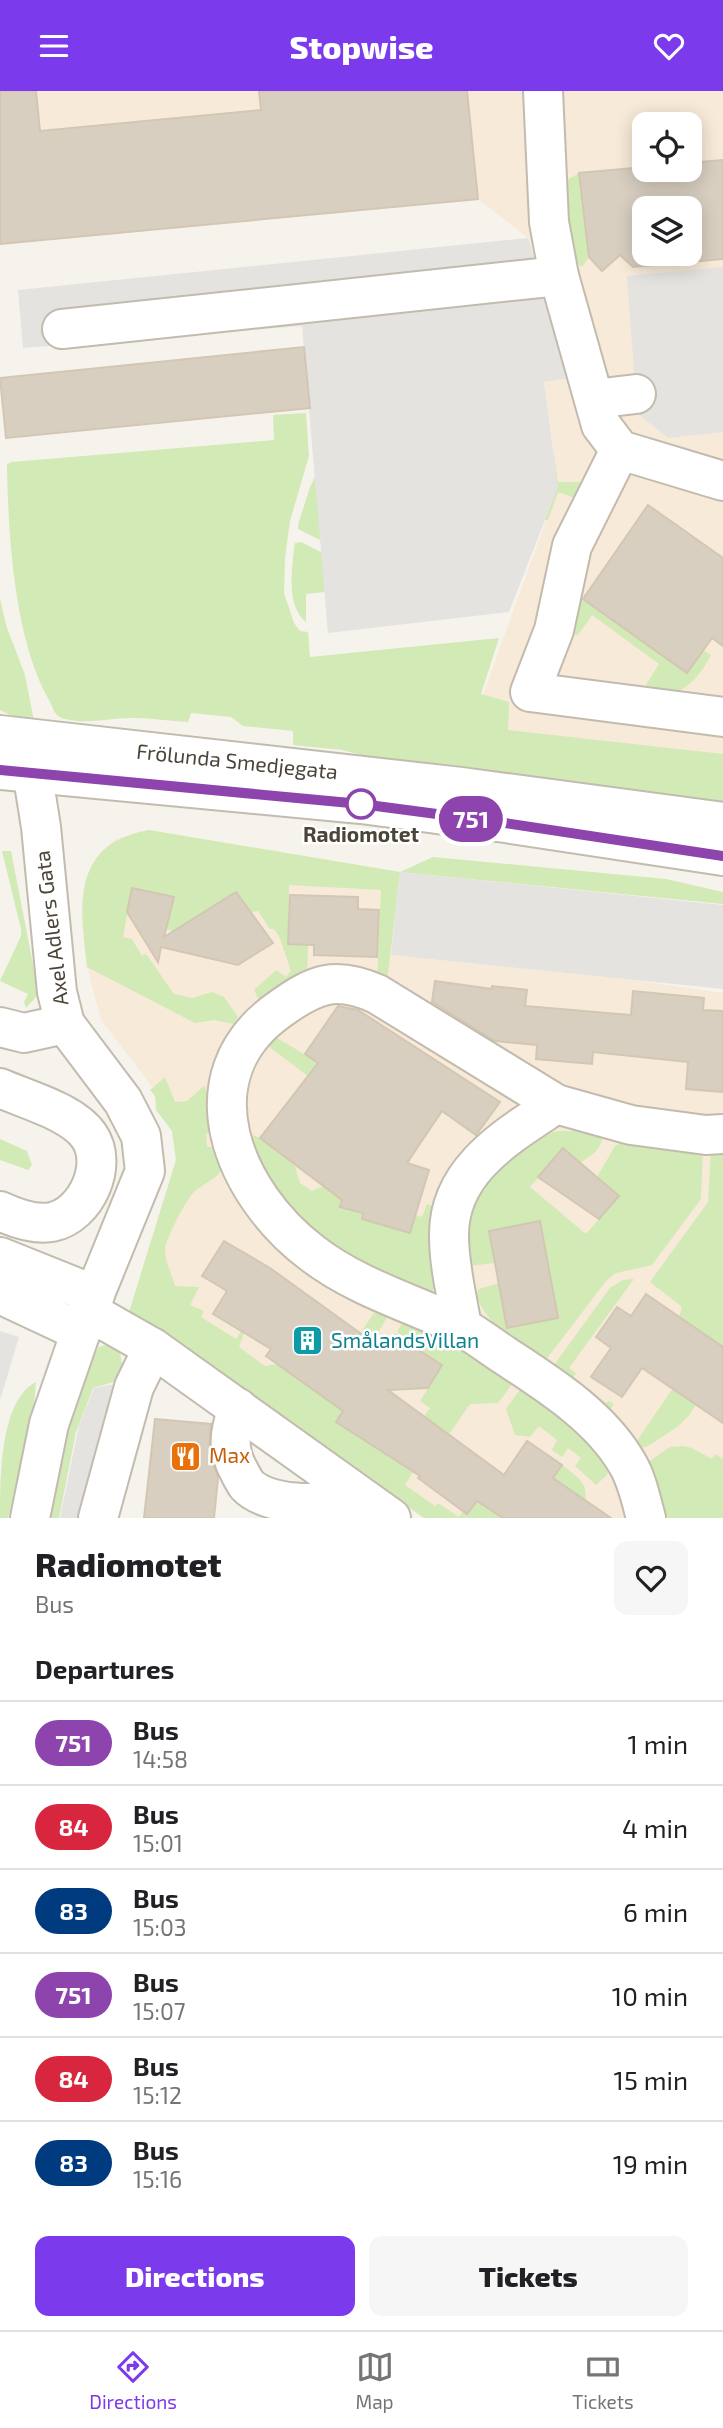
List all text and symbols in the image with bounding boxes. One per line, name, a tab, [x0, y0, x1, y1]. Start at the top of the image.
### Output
icon: menu	[35, 27, 73, 65]
text: Stopwise	[289, 27, 434, 65]
icon: heart	[650, 27, 688, 65]
map controls	[632, 112, 702, 266]
button: locate	[632, 112, 702, 182]
button: layers	[632, 196, 702, 266]
street label: Frölunda Smedjegata	[135, 737, 339, 785]
marker: Radiomotet	[346, 789, 376, 819]
line badge: 751	[431, 796, 511, 842]
text: 751	[453, 804, 489, 833]
place label: Radiomotet	[303, 821, 419, 846]
street label: Axel Adlers Gata	[29, 849, 72, 1007]
building icon: SmålandsVillan	[291, 1324, 325, 1358]
place label: SmålandsVillan	[331, 1327, 479, 1352]
restaurant icon: Max	[169, 1439, 203, 1473]
place label: Max	[209, 1442, 250, 1467]
button: heart	[614, 1541, 688, 1615]
text: Radiomotet	[35, 1544, 222, 1584]
text: Bus	[35, 1590, 74, 1618]
text: Departures	[35, 1653, 174, 1684]
text: Bus	[133, 1714, 179, 1745]
text: 751	[55, 1728, 92, 1757]
text: 1 min	[628, 1728, 688, 1759]
text: 14:58	[133, 1745, 188, 1773]
text: Bus	[133, 1798, 179, 1829]
text: 84	[58, 1812, 89, 1841]
text: 4 min	[622, 1812, 688, 1843]
text: 15:01	[133, 1829, 183, 1857]
text: Bus	[133, 1882, 179, 1913]
text: 83	[59, 1896, 88, 1925]
text: 6 min	[623, 1896, 688, 1927]
text: 15:03	[133, 1913, 187, 1941]
text: Bus	[133, 1966, 179, 1997]
text: 751	[55, 1980, 92, 2009]
text: 10 min	[612, 1980, 688, 2011]
text: 15:07	[133, 1997, 186, 2025]
text: Bus	[133, 2050, 179, 2081]
text: 84	[58, 2064, 89, 2093]
text: 15 min	[614, 2064, 688, 2095]
text: 15:12	[133, 2081, 182, 2109]
text: Bus	[133, 2134, 179, 2165]
text: 83	[59, 2148, 88, 2177]
text: 19 min	[613, 2148, 688, 2179]
text: 15:16	[133, 2165, 182, 2193]
button: Directions	[35, 2236, 355, 2316]
button: Tickets	[369, 2236, 688, 2316]
tab: Directions	[89, 2348, 177, 2413]
tab: Map	[355, 2348, 394, 2413]
tab: Tickets	[572, 2348, 634, 2413]

